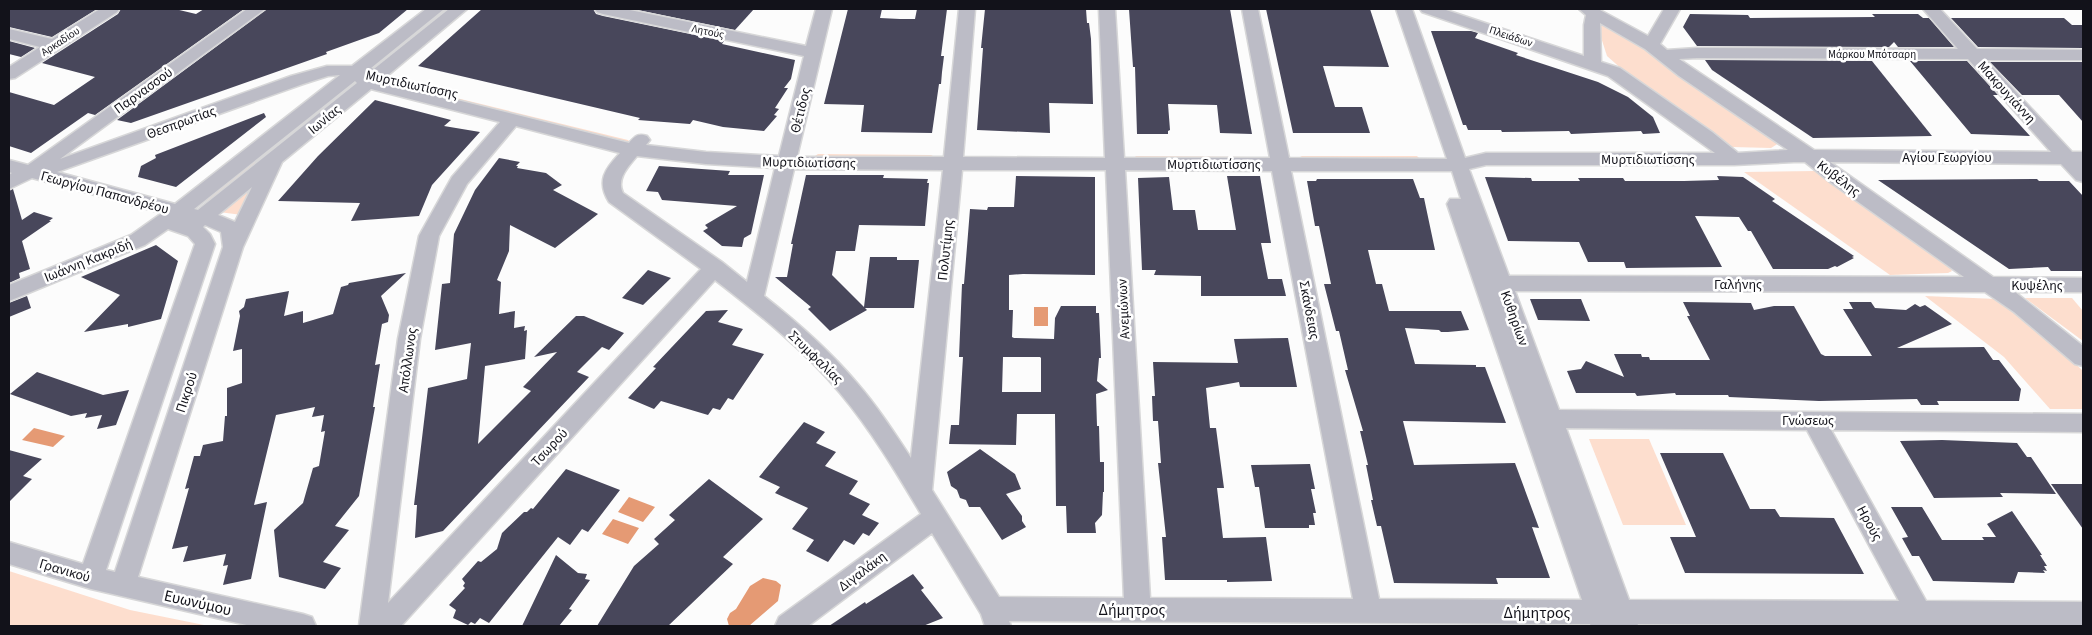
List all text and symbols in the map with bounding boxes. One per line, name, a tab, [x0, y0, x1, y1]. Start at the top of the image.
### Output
street label: Λητούς	[690, 21, 726, 42]
street label: Πλειάδων	[1487, 22, 1535, 51]
street label: Αρκαδίου	[38, 23, 83, 60]
street label: Μάρκου Μπότσαρη	[1828, 47, 1916, 62]
street label: Μακρυγιάννη	[1973, 57, 2040, 128]
street label: Παρνασσού	[110, 63, 177, 119]
street label: Μυρτιδιωτίσσης	[364, 65, 460, 105]
street label: Θέτιδος	[786, 85, 816, 135]
street label: Ιωνίας	[304, 100, 345, 139]
street label: Θεσπρωτίας	[144, 101, 219, 145]
street label: Αγίου Γεωργίου	[1902, 148, 1992, 168]
street label: Μυρτιδιωτίσσης	[1601, 150, 1695, 170]
street label: Μυρτιδιωτίσσης	[762, 152, 856, 174]
street label: Μυρτιδιωτίσσης	[1167, 155, 1261, 175]
street label: Κυβέλης	[1812, 156, 1864, 202]
street label: Γεωργίου Παπανδρέου	[39, 166, 171, 220]
street label: Πολυτίμης	[933, 219, 959, 282]
street label: Ιωάννη Κακριδή	[41, 234, 136, 288]
street label: Γαλήνης	[1714, 275, 1762, 295]
street label: Κυψέλης	[2011, 276, 2063, 296]
street label: Ανεμώνων	[1112, 278, 1136, 340]
street label: Σκάνδειας	[1294, 279, 1325, 341]
street label: Κυθηρίων	[1495, 288, 1533, 349]
street label: Απόλλωνος	[394, 326, 422, 394]
street label: Στυμφαλίας	[783, 326, 847, 389]
street label: Πικρού	[171, 369, 203, 415]
street label: Γνώσεως	[1782, 411, 1834, 431]
street label: Τσωρού	[527, 424, 573, 471]
street label: Ηρούς	[1851, 502, 1887, 545]
street label: Διγαλάκη	[834, 547, 891, 597]
street label: Γρανικού	[37, 554, 93, 588]
street label: Ευωνύμου	[162, 585, 234, 621]
street label: Δήμητρος	[1099, 599, 1166, 621]
street label: Δήμητρος	[1504, 602, 1571, 624]

